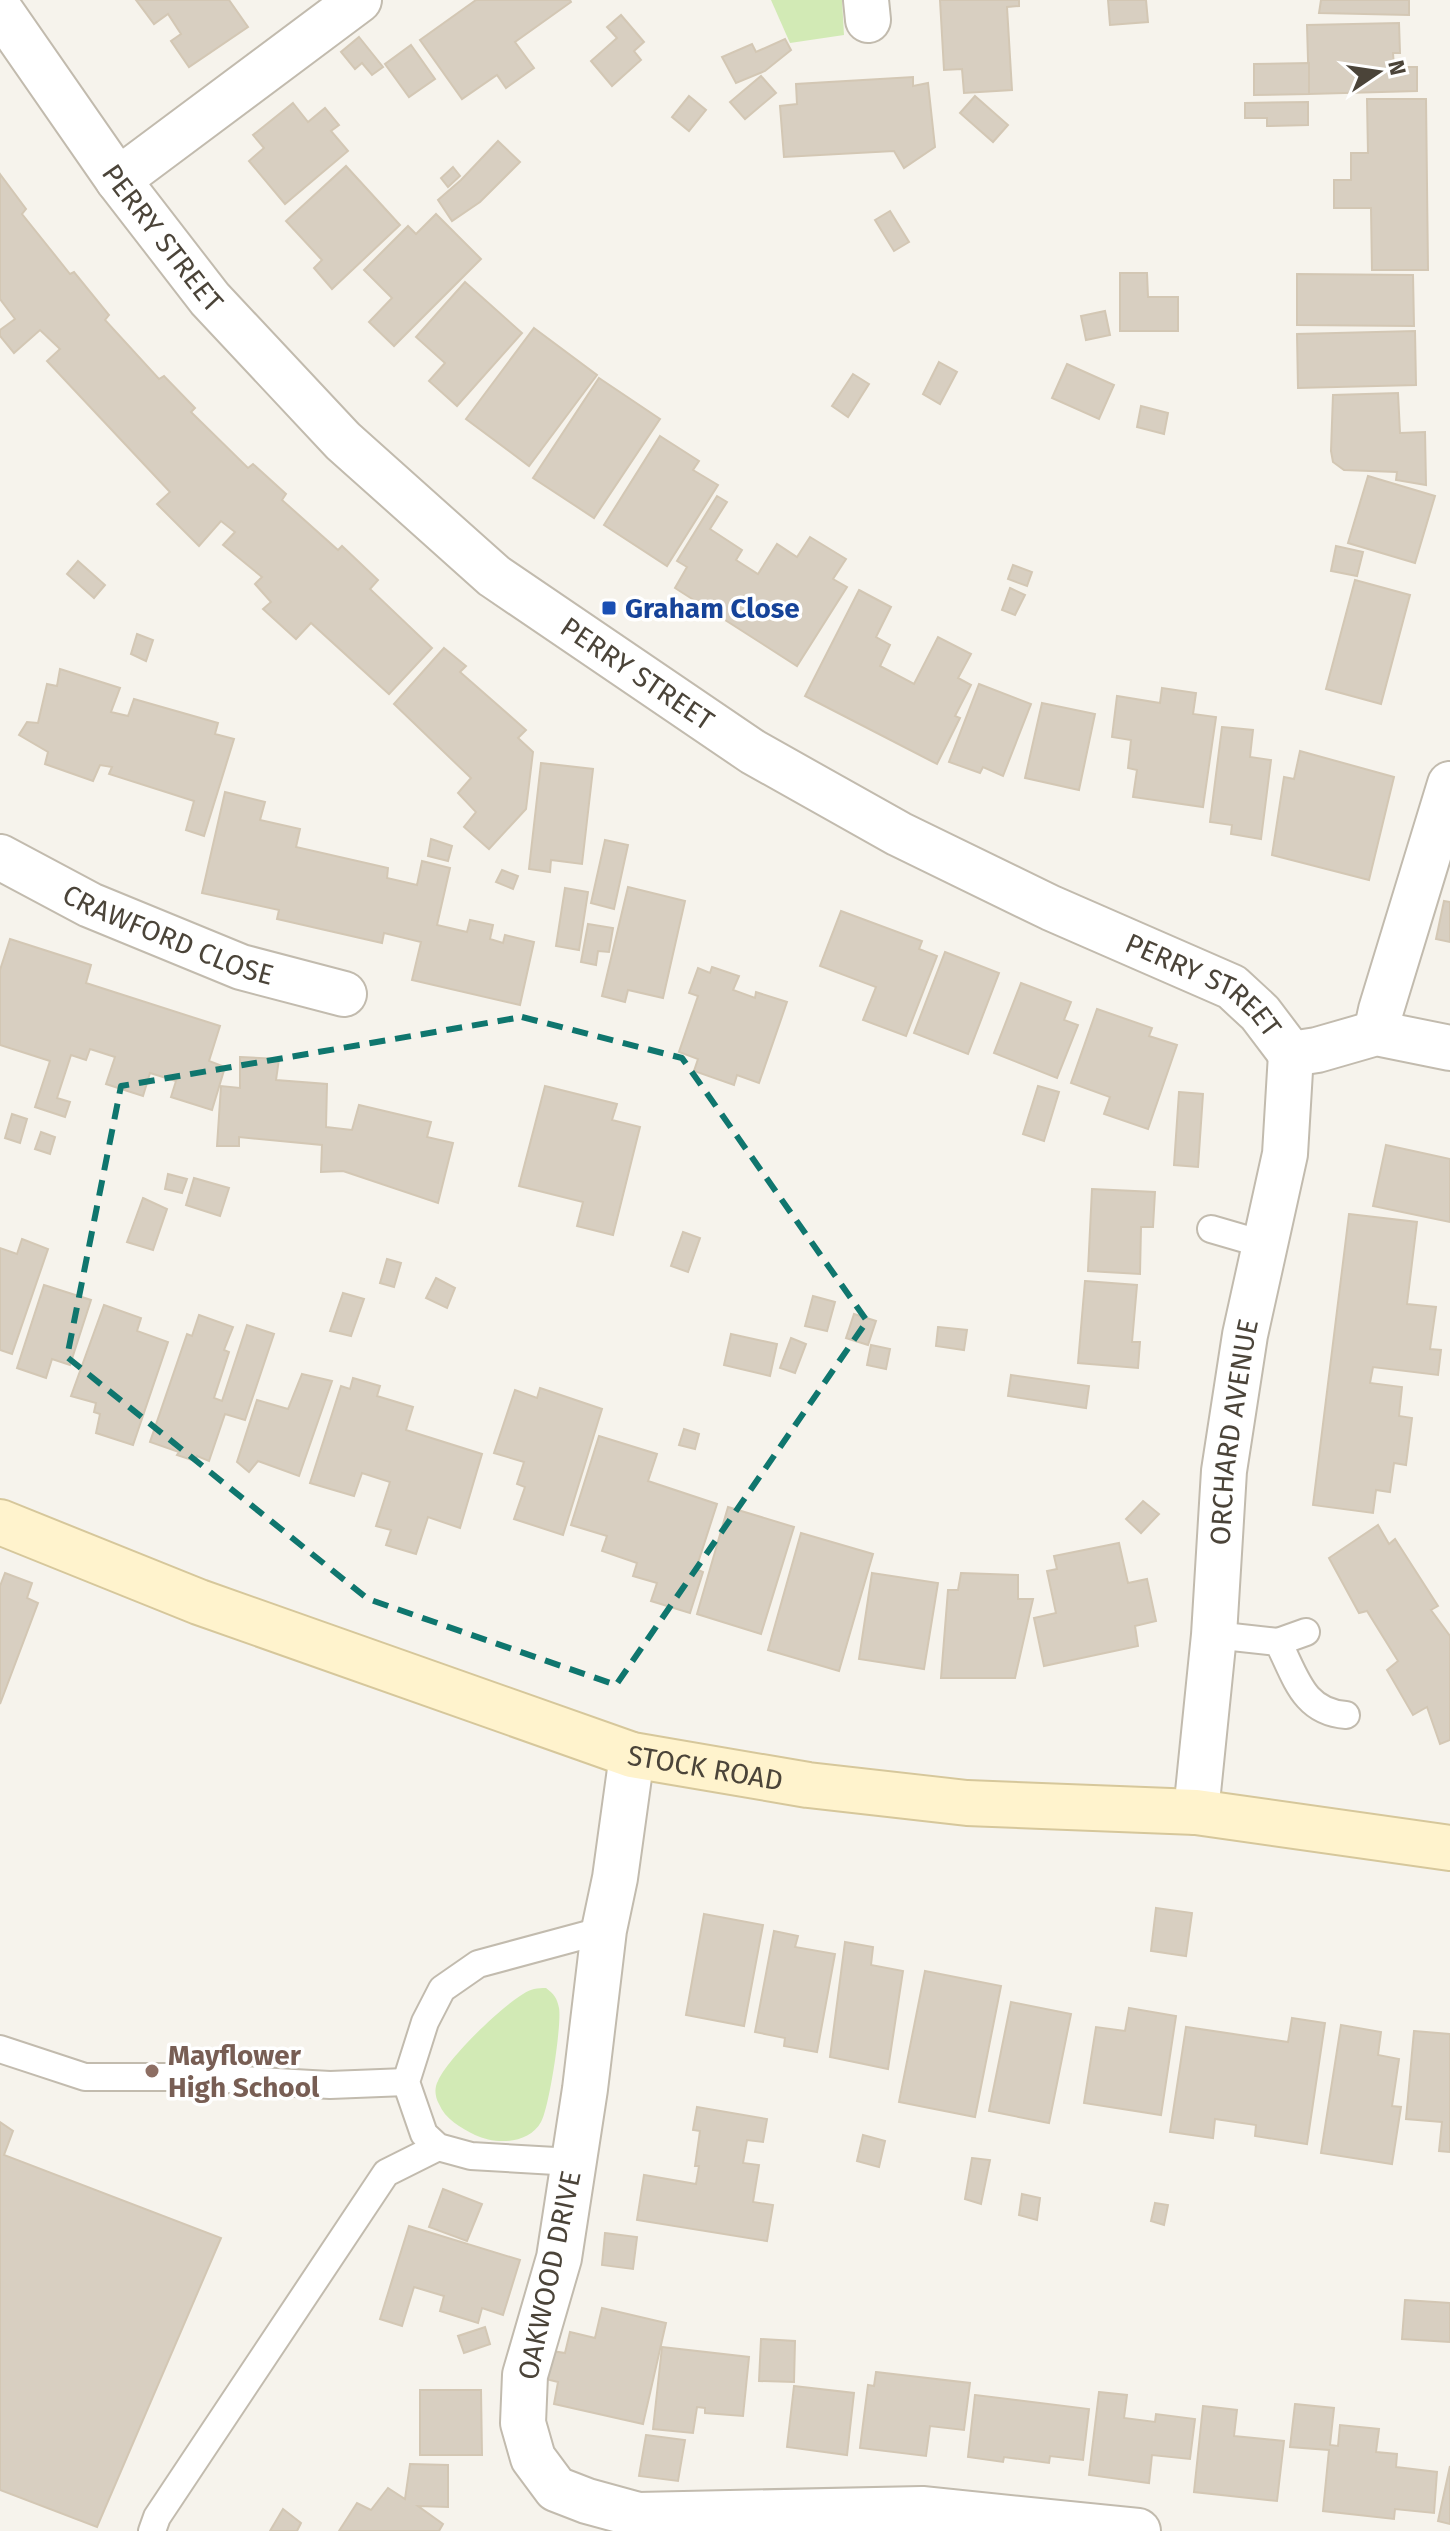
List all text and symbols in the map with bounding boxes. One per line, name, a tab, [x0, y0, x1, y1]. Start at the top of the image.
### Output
north arrow	[1338, 32, 1418, 112]
text: N	[1382, 57, 1412, 78]
street label: PERRY STREET	[95, 158, 230, 319]
place label: Graham Close	[625, 592, 800, 625]
marker: Graham Close	[600, 599, 618, 617]
street label: PERRY STREET	[554, 610, 720, 738]
street label: CRAWFORD CLOSE	[57, 877, 277, 992]
street label: PERRY STREET	[1120, 927, 1288, 1044]
street label: ORCHARD AVENUE	[1204, 1316, 1265, 1546]
street label: STOCK ROAD	[625, 1739, 785, 1797]
place label: Mayflower High School	[168, 2039, 320, 2104]
marker: Mayflower High School	[143, 2062, 161, 2080]
street label: OAKWOOD DRIVE	[511, 2168, 588, 2383]

